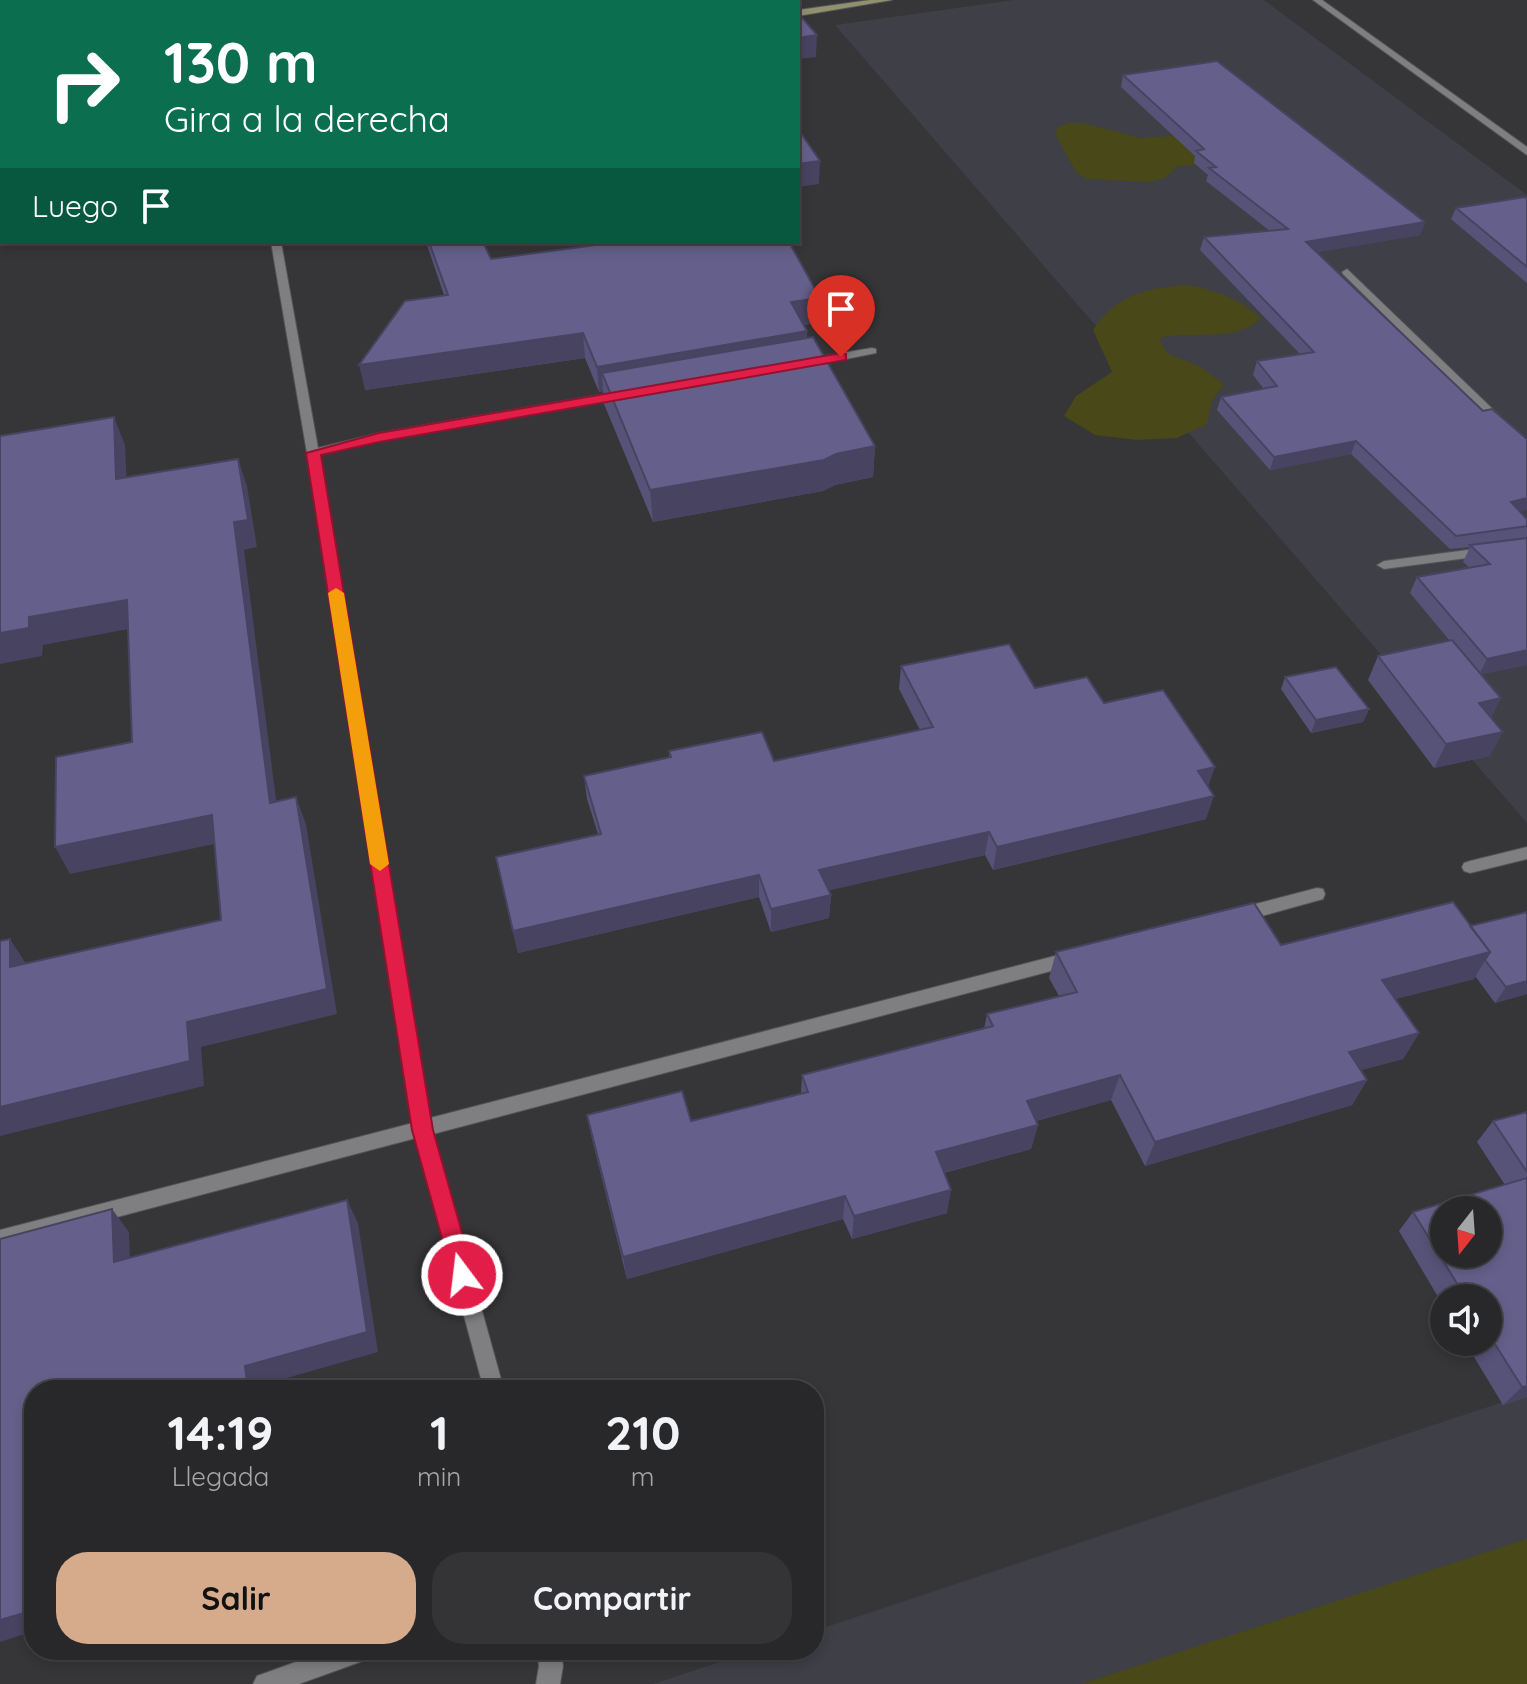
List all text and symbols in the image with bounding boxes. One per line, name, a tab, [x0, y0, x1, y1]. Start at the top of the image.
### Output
text: 130 m	[164, 27, 318, 97]
icon: right	[32, 32, 136, 136]
text: Gira a la derecha	[164, 96, 450, 141]
icon: arrive	[134, 184, 178, 228]
text: Luego	[32, 187, 118, 225]
pin	[807, 275, 875, 357]
icon: arrive	[819, 287, 863, 331]
north arrow	[1430, 1196, 1502, 1268]
map controls	[1430, 1196, 1502, 1356]
position arrow	[420, 1233, 504, 1317]
button: sound	[1430, 1284, 1502, 1356]
text: 14:19	[168, 1402, 274, 1462]
text: 1	[430, 1402, 449, 1462]
text: 210	[605, 1402, 680, 1462]
text: Llegada	[172, 1460, 269, 1493]
text: min	[417, 1460, 461, 1493]
text: m	[631, 1460, 655, 1493]
button: Salir	[56, 1552, 416, 1644]
button: Compartir	[432, 1552, 792, 1644]

